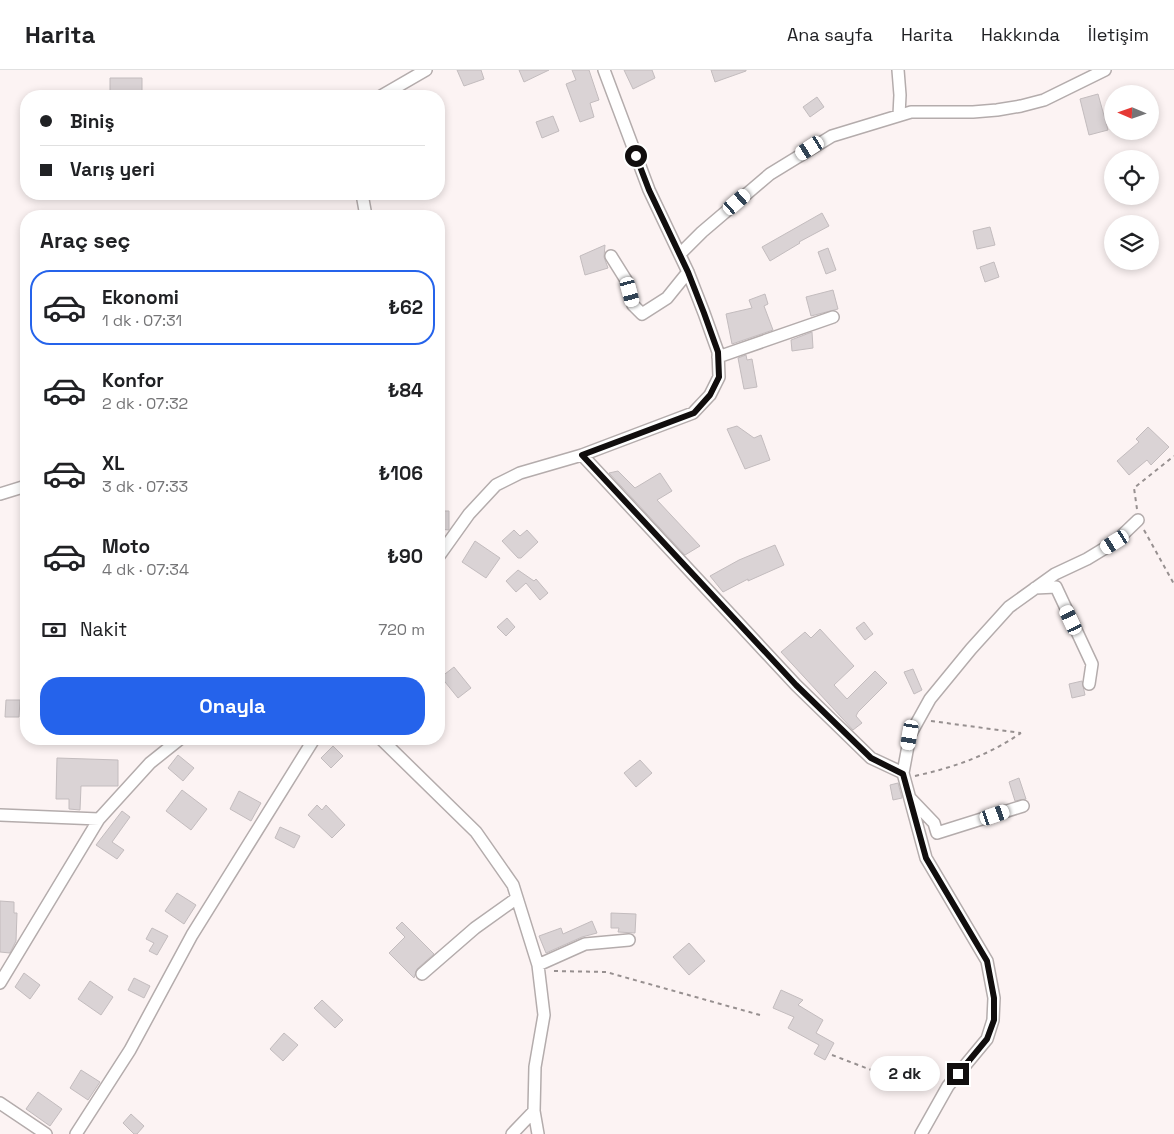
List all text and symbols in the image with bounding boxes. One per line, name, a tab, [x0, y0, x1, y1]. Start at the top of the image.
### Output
text: Harita	[25, 19, 95, 50]
text: Ana sayfa	[787, 23, 873, 46]
text: Harita	[901, 23, 953, 46]
text: Hakkında	[981, 23, 1060, 46]
text: İletişim	[1088, 23, 1149, 46]
north arrow	[1104, 85, 1159, 140]
map controls	[1104, 85, 1159, 270]
text: Biniş	[70, 109, 114, 134]
car	[793, 134, 826, 162]
route start	[625, 145, 647, 167]
button: locate	[1104, 150, 1159, 205]
text: Varış yeri	[70, 157, 155, 182]
car	[720, 186, 753, 218]
button: layers	[1104, 215, 1159, 270]
text: Araç seç	[40, 226, 131, 254]
car	[618, 276, 641, 308]
icon: car	[42, 285, 87, 330]
text: Ekonomi	[102, 285, 179, 310]
text: ₺62	[388, 295, 423, 320]
text: 1 dk · 07:31	[102, 310, 182, 331]
icon: car	[42, 368, 87, 413]
text: Konfor	[102, 368, 164, 393]
text: ₺84	[388, 378, 423, 403]
text: 2 dk · 07:32	[102, 393, 188, 414]
icon: car	[42, 451, 87, 496]
text: XL	[102, 451, 125, 476]
text: ₺106	[379, 461, 423, 486]
text: 3 dk · 07:33	[102, 476, 188, 497]
car	[1098, 528, 1131, 556]
icon: car	[42, 534, 87, 579]
text: Moto	[102, 534, 150, 559]
text: ₺90	[387, 544, 423, 569]
text: 4 dk · 07:34	[102, 559, 189, 580]
car	[1057, 603, 1084, 637]
icon: cash	[40, 616, 68, 644]
text: Nakit	[80, 617, 127, 642]
text: 720 m	[378, 619, 425, 640]
button: Onayla	[40, 677, 425, 735]
car	[900, 719, 919, 751]
car	[978, 803, 1011, 827]
callout: 2 dk	[870, 1056, 940, 1092]
text: 2 dk	[889, 1063, 921, 1084]
route end	[947, 1063, 969, 1085]

